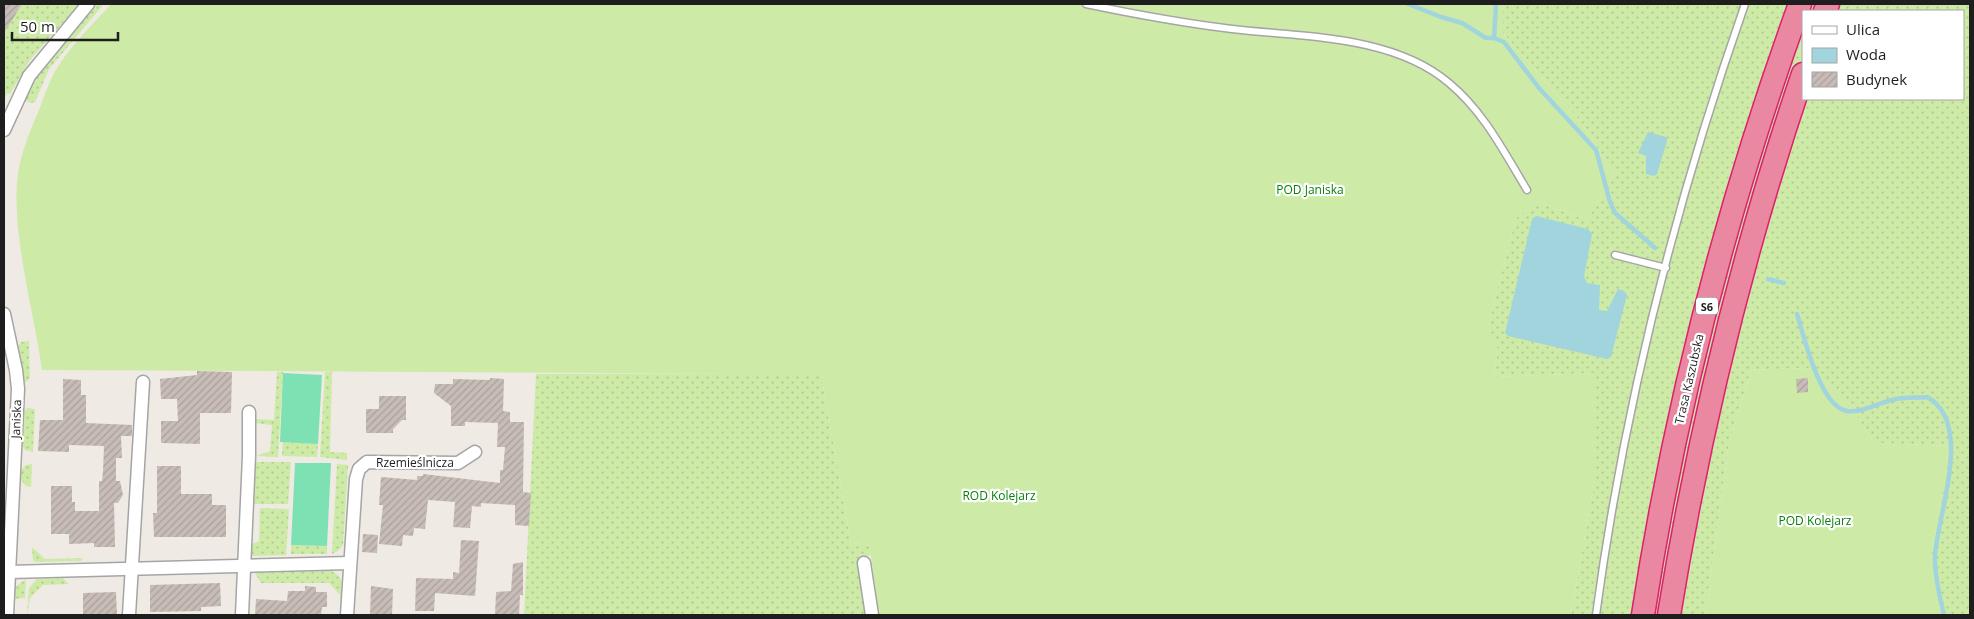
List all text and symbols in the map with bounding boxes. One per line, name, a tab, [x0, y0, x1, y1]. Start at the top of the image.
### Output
scale bar	[12, 10, 119, 42]
legend	[1802, 10, 1964, 100]
text: 50 m	[20, 16, 55, 36]
text: Ulica	[1846, 19, 1880, 39]
text: Woda	[1846, 44, 1886, 64]
text: Budynek	[1846, 69, 1907, 89]
park label: POD Janiska	[1276, 181, 1344, 198]
road number: S6	[1696, 298, 1718, 314]
street label: Trasa Kaszubska	[1670, 332, 1708, 426]
street label: Janiska	[7, 399, 25, 440]
street label: Rzemieślnicza	[376, 454, 454, 471]
park label: ROD Kolejarz	[962, 487, 1036, 504]
park label: POD Kolejarz	[1779, 512, 1852, 529]

